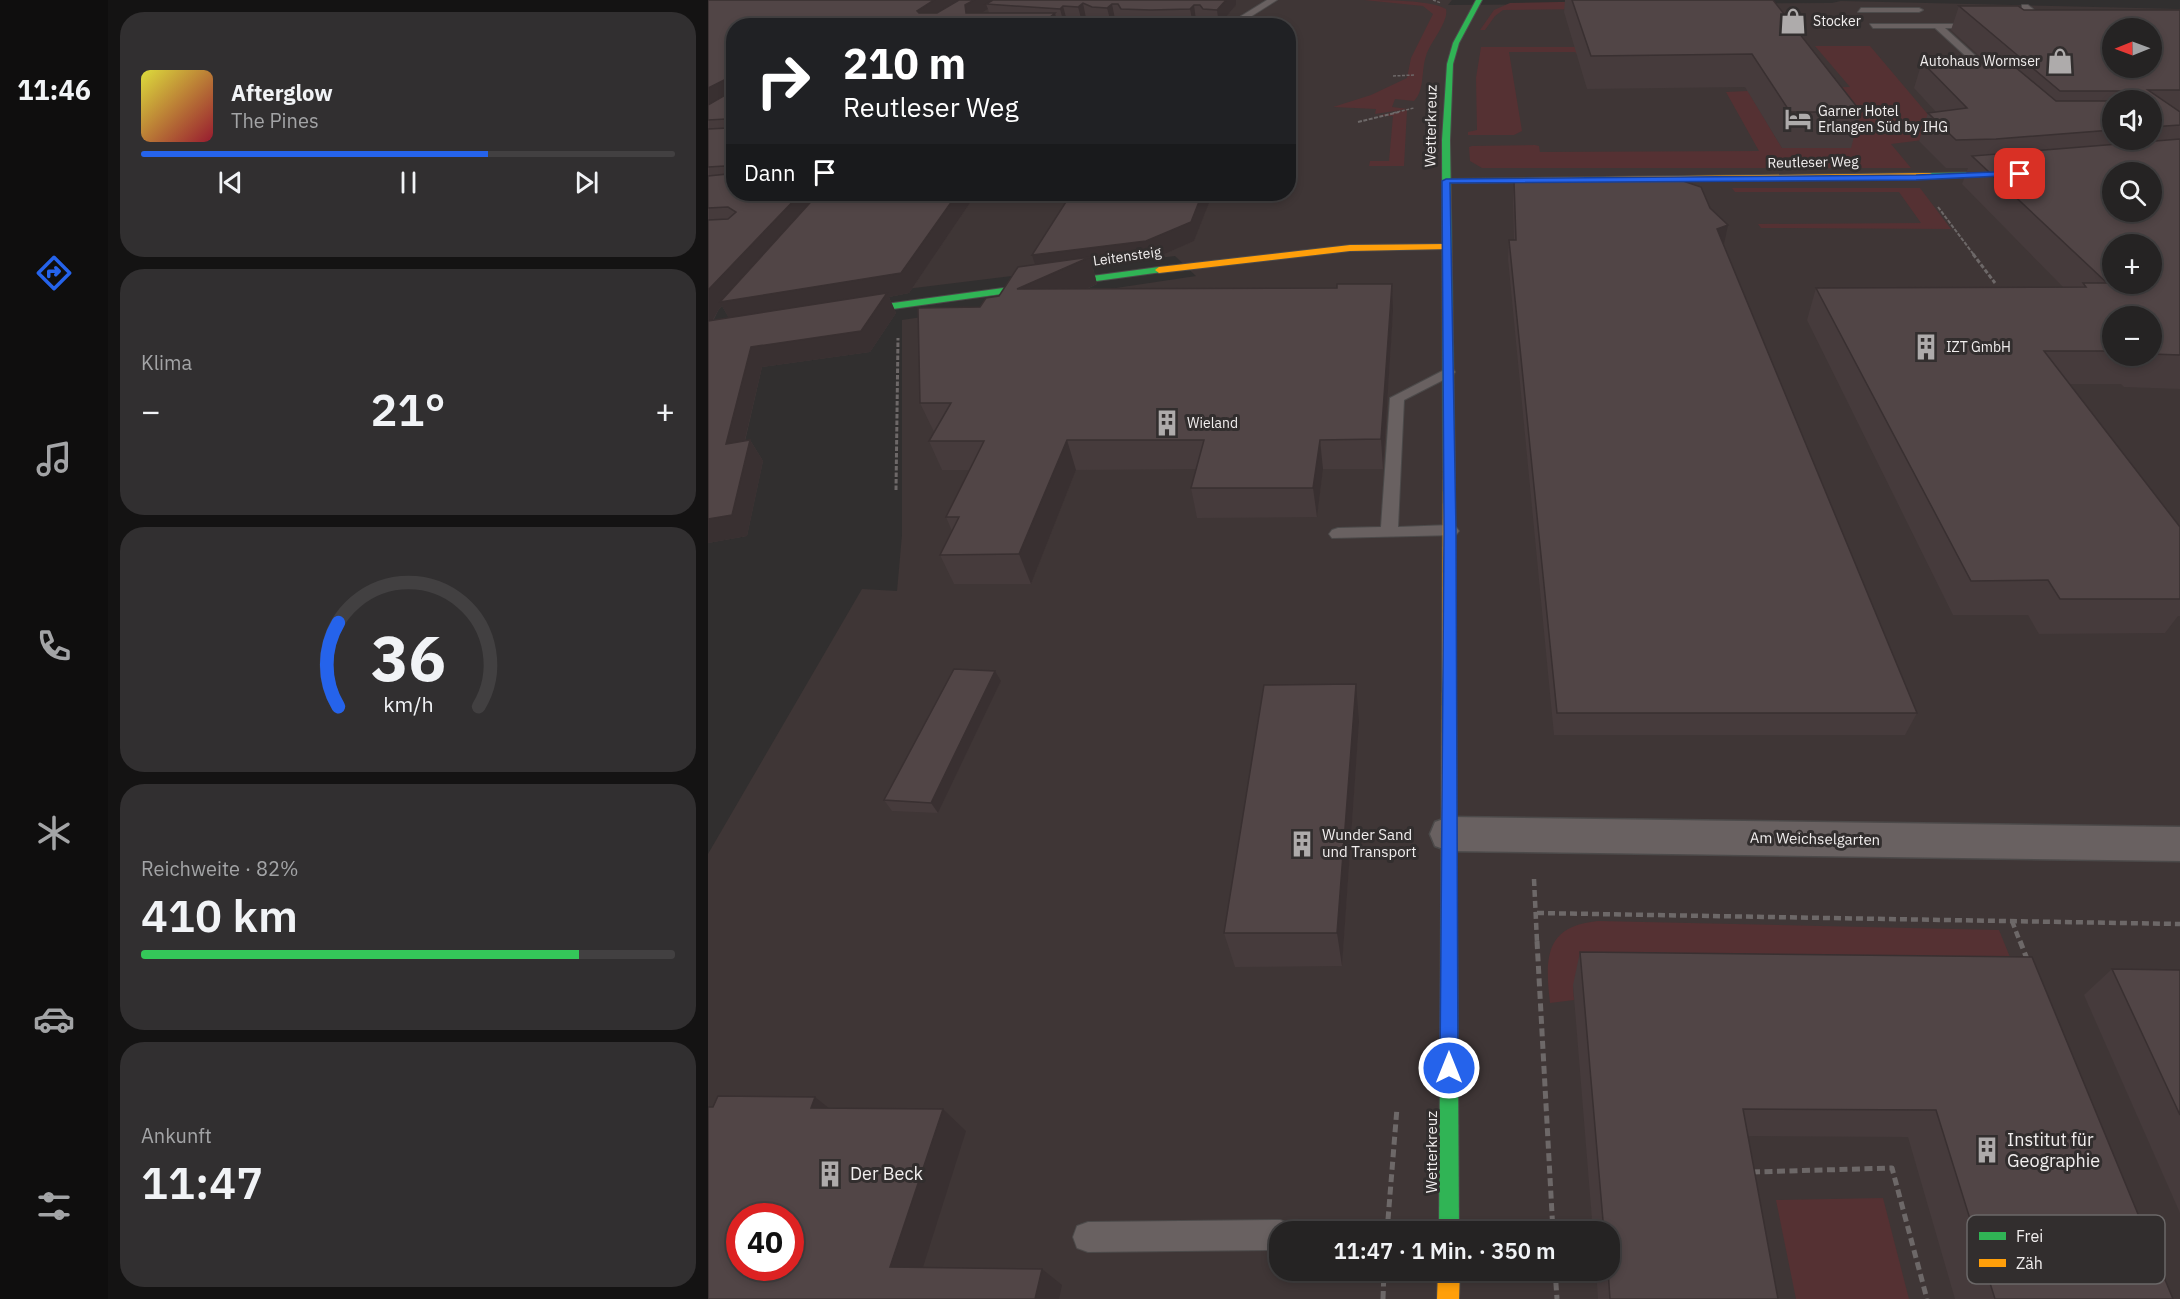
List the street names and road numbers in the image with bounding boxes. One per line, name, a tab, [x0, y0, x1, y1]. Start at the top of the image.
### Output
street label: Wetterkreuz	[1420, 85, 1441, 167]
street label: Reutleser Weg	[1767, 152, 1859, 172]
street label: Leitensteig	[1092, 242, 1163, 270]
street label: Am Weichselgarten	[1750, 828, 1880, 849]
street label: Wetterkreuz	[1422, 1111, 1441, 1193]

